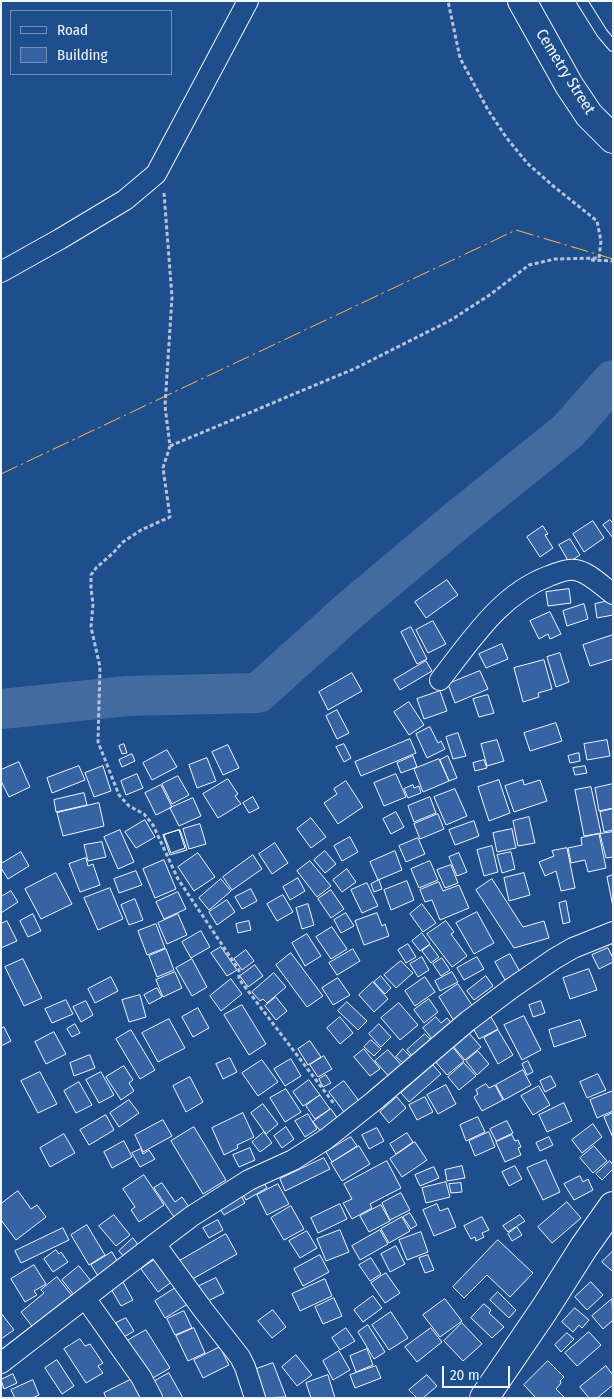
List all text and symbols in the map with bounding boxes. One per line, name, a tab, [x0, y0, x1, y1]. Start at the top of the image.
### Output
legend	[10, 10, 172, 75]
text: Road	[57, 21, 88, 39]
street label: Cemetry Street	[531, 26, 599, 118]
text: Building	[57, 46, 108, 64]
scale bar	[444, 1356, 512, 1388]
text: 20 m	[450, 1366, 480, 1384]

